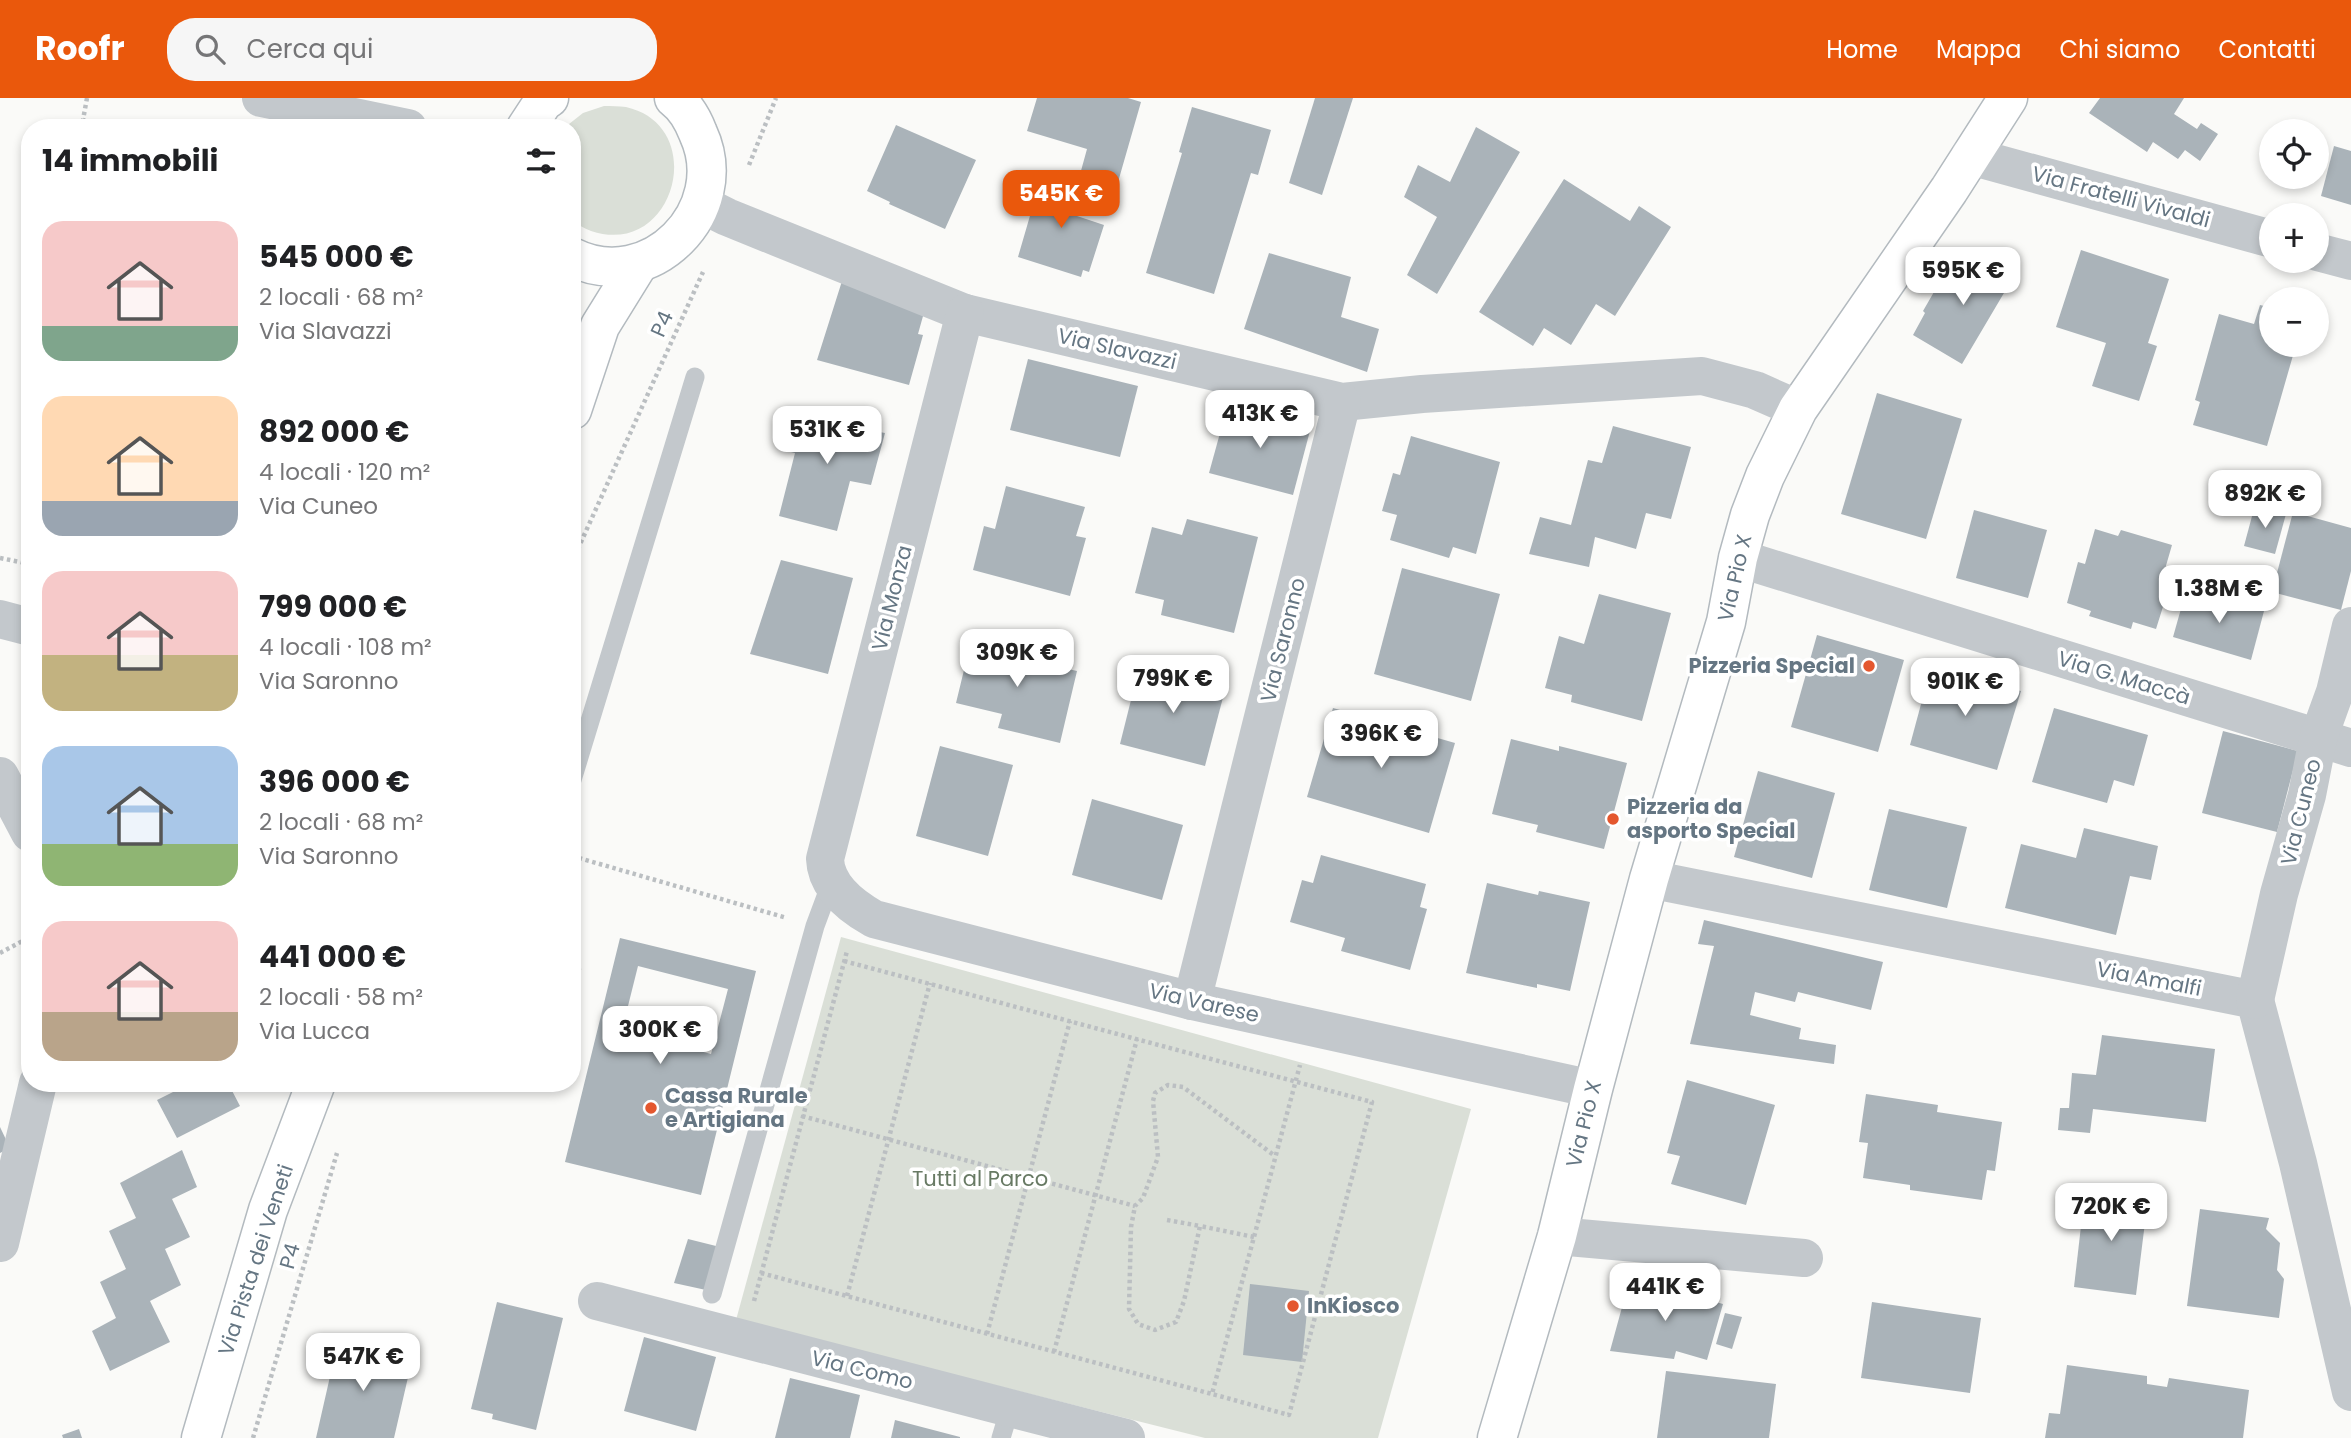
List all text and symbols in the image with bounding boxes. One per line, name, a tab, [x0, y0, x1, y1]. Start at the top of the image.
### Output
search box	[167, 18, 657, 81]
text: Roofr	[35, 25, 125, 72]
icon: search	[191, 30, 229, 68]
text: Cerca qui	[247, 31, 373, 67]
text: Home	[1826, 33, 1898, 66]
text: Mappa	[1936, 33, 2021, 66]
text: Chi siamo	[2059, 33, 2180, 66]
text: Contatti	[2218, 33, 2316, 66]
map controls	[2259, 119, 2329, 357]
button: locate	[2259, 119, 2329, 189]
text: 14 immobili	[42, 139, 218, 182]
icon: filters	[522, 142, 560, 180]
street label: Via Fratelli Vivaldi	[2029, 159, 2213, 234]
pin: 545K €	[1004, 170, 1118, 230]
text: 545K €	[1019, 177, 1103, 209]
button: +	[2259, 203, 2329, 273]
text: 545 000 €	[259, 235, 414, 278]
pin: 595K €	[1906, 248, 2020, 307]
icon: home	[98, 249, 182, 333]
text: 595K €	[1921, 254, 2005, 286]
text: 2 locali · 68 m²	[259, 281, 423, 313]
button: −	[2259, 287, 2329, 357]
street label: P4	[643, 306, 680, 341]
text: Via Slavazzi	[259, 315, 392, 347]
street label: Via Slavazzi	[1055, 321, 1179, 376]
pin: 413K €	[1203, 390, 1317, 450]
text: 413K €	[1221, 397, 1299, 429]
pin: 531K €	[770, 406, 884, 466]
text: 892 000 €	[259, 410, 409, 453]
text: 531K €	[789, 413, 865, 445]
icon: home	[98, 424, 182, 508]
text: 4 locali · 120 m²	[259, 456, 430, 488]
pin: 892K €	[2208, 470, 2322, 530]
text: 892K €	[2224, 477, 2306, 509]
text: Via Cuneo	[259, 490, 378, 522]
street label: Via Pio X	[1710, 531, 1759, 624]
street label: Via Monza	[864, 542, 919, 654]
pin: 1.38M €	[2154, 566, 2284, 625]
text: 1.38M €	[2175, 572, 2263, 604]
street label: Via Saronno	[1253, 575, 1312, 705]
text: 799 000 €	[259, 585, 407, 628]
icon: home	[98, 599, 182, 683]
pin: 309K €	[960, 630, 1074, 689]
text: 4 locali · 108 m²	[259, 631, 432, 663]
text: 309K €	[976, 636, 1058, 668]
street label: Via G. Maccà	[2054, 644, 2194, 711]
place label: Pizzeria Special	[1689, 651, 1855, 680]
pin: 799K €	[1116, 656, 1230, 715]
marker: Pizzeria Special	[1861, 658, 1877, 674]
pin: 901K €	[1908, 658, 2022, 718]
text: 799K €	[1133, 662, 1213, 694]
text: Via Saronno	[259, 665, 398, 697]
text: 901K €	[1926, 665, 2004, 697]
pin: 396K €	[1324, 710, 1438, 770]
text: 396K €	[1340, 717, 1422, 749]
street label: Via Cuneo	[2273, 756, 2328, 868]
text: 396 000 €	[259, 760, 410, 803]
icon: home	[98, 774, 182, 858]
place label: Pizzeria da asporto Special	[1627, 792, 1795, 845]
text: 2 locali · 68 m²	[259, 806, 423, 838]
marker: Pizzeria da asporto Special	[1605, 811, 1621, 827]
text: Via Saronno	[259, 840, 398, 872]
text: 441 000 €	[259, 935, 406, 978]
icon: home	[98, 949, 182, 1033]
street label: Via Amalfi	[2094, 954, 2204, 1003]
street label: Via Varese	[1146, 976, 1262, 1029]
text: 2 locali · 58 m²	[259, 981, 423, 1013]
pin: 300K €	[603, 1006, 717, 1066]
text: 300K €	[618, 1013, 702, 1045]
text: Via Lucca	[259, 1015, 370, 1047]
street label: Via Pio X	[1559, 1077, 1608, 1170]
place label: Cassa Rurale e Artigiana	[665, 1081, 808, 1134]
marker: Cassa Rurale e Artigiana	[643, 1100, 659, 1116]
street label: Via Pista dei Veneti	[211, 1161, 300, 1359]
park label: Tutti al Parco	[912, 1164, 1048, 1193]
pin: 720K €	[2054, 1184, 2168, 1243]
text: 720K €	[2071, 1190, 2151, 1222]
street label: P4	[272, 1240, 307, 1272]
pin: 441K €	[1608, 1264, 1722, 1323]
text: 441K €	[1625, 1270, 1705, 1302]
place label: InKiosco	[1307, 1291, 1399, 1320]
marker: InKiosco	[1285, 1298, 1301, 1314]
pin: 547K €	[306, 1334, 420, 1393]
text: 547K €	[322, 1340, 404, 1372]
street label: Via Como	[808, 1343, 916, 1396]

